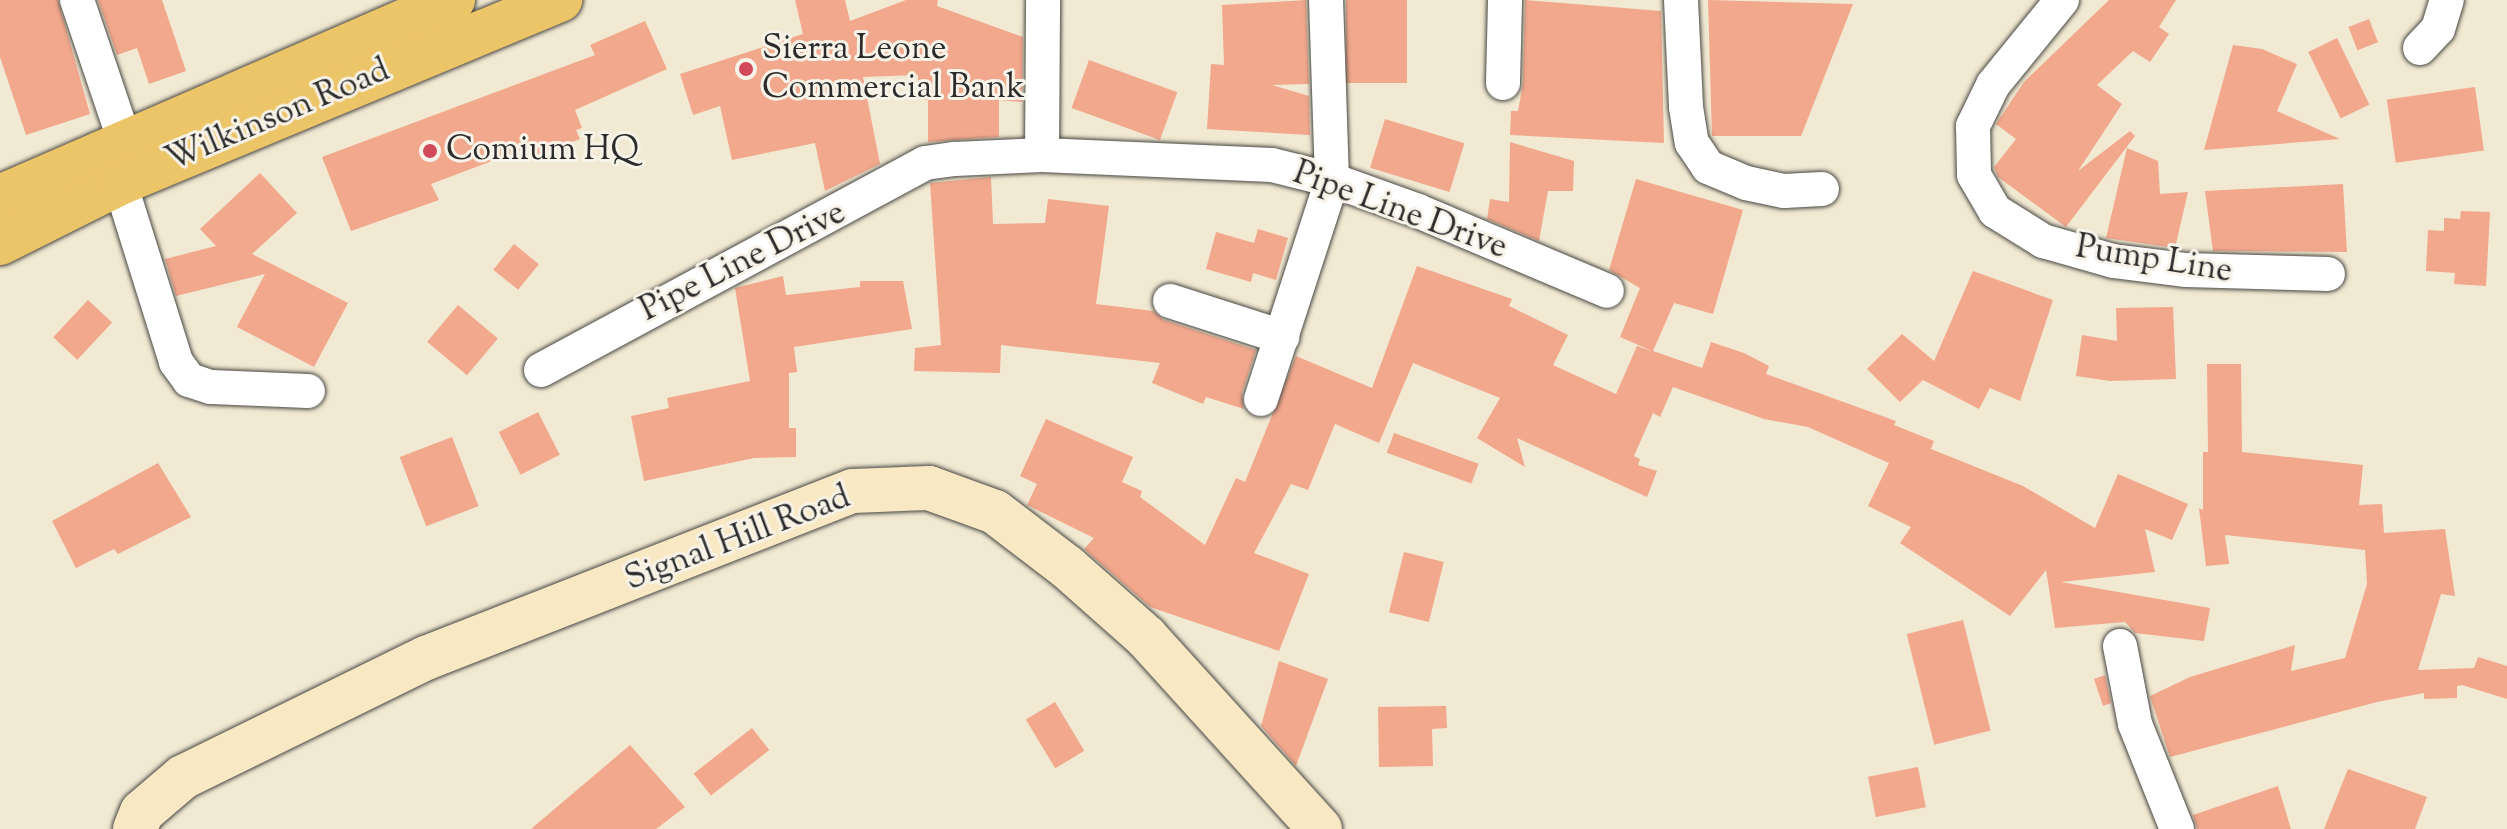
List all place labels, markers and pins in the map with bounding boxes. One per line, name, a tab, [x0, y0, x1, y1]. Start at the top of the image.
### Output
place label: Sierra Leone Commercial Bank	[762, 29, 1025, 108]
marker: Sierra Leone Commercial Bank	[737, 60, 755, 78]
place label: Comium HQ	[446, 131, 639, 171]
marker: Comium HQ	[421, 142, 439, 160]

